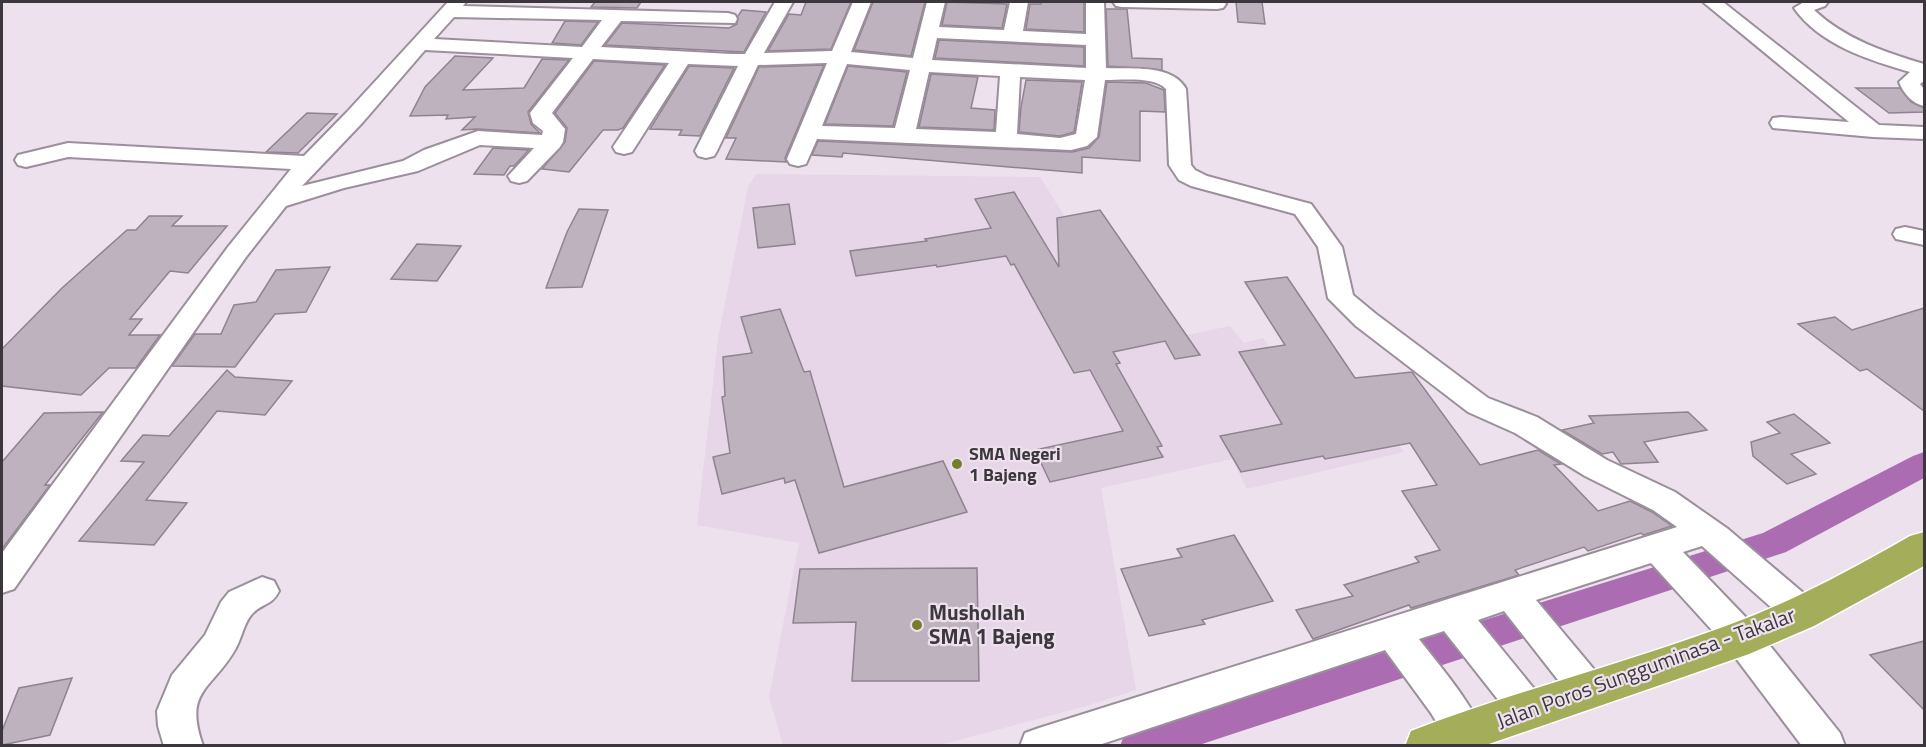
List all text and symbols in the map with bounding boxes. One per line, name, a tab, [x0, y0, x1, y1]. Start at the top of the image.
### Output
place label: SMA Negeri 1 Bajeng	[969, 440, 1061, 488]
marker: SMA Negeri 1 Bajeng	[950, 457, 964, 471]
place label: Mushollah SMA 1 Bajeng	[929, 596, 1055, 652]
street label: Jalan Poros Sungguminasa - Takalar	[1492, 598, 1800, 736]
marker: Mushollah SMA 1 Bajeng	[910, 618, 924, 632]

